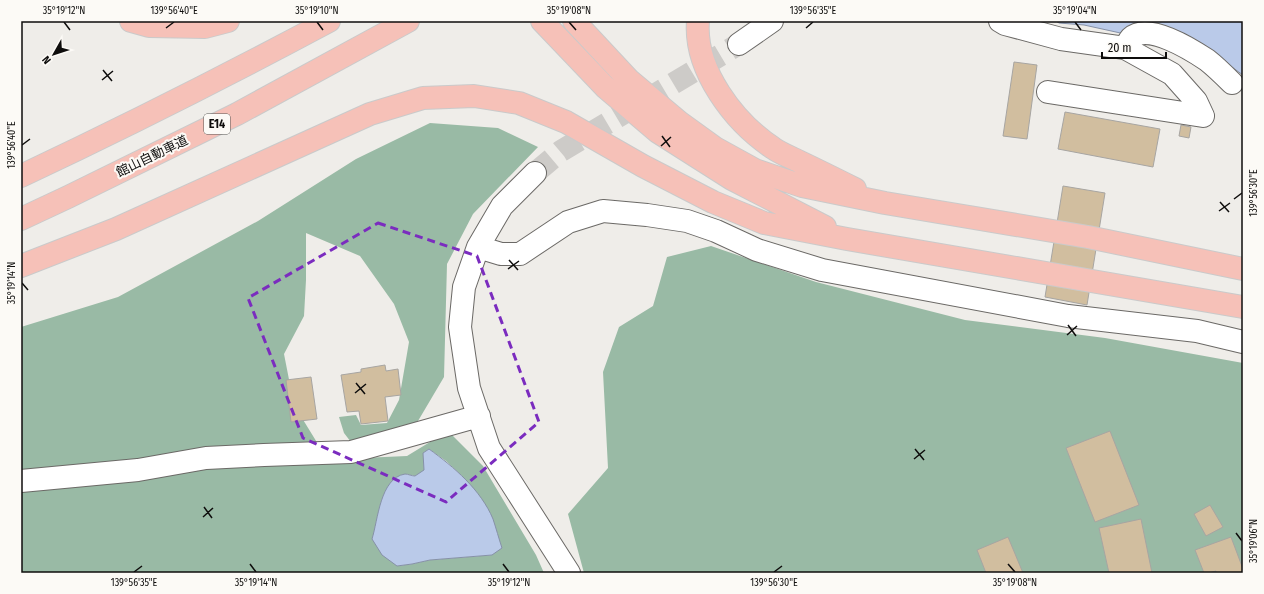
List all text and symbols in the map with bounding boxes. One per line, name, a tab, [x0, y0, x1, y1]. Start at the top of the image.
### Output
text: 35°19'12"N	[43, 5, 85, 17]
text: 139°56'40"E	[150, 5, 198, 17]
text: 35°19'10"N	[295, 5, 339, 17]
text: 35°19'08"N	[547, 5, 591, 17]
text: 139°56'35"E	[790, 5, 837, 17]
text: 35°19'04"N	[1053, 5, 1097, 17]
north arrow	[34, 34, 74, 74]
scale bar	[1102, 34, 1166, 60]
text: 20 m	[1108, 41, 1132, 55]
text: N	[39, 53, 54, 67]
road number: E14	[204, 114, 230, 134]
text: 139°56'40"E	[6, 121, 18, 169]
street label: 館山自動車道	[114, 132, 190, 180]
text: 139°56'30"E	[1248, 169, 1260, 217]
text: 35°19'14"N	[6, 262, 18, 304]
text: 35°19'06"N	[1248, 519, 1260, 563]
text: 139°56'35"E	[111, 577, 158, 589]
text: 35°19'14"N	[235, 577, 277, 589]
text: 35°19'12"N	[488, 577, 530, 589]
text: 139°56'30"E	[750, 577, 798, 589]
text: 35°19'08"N	[993, 577, 1037, 589]

